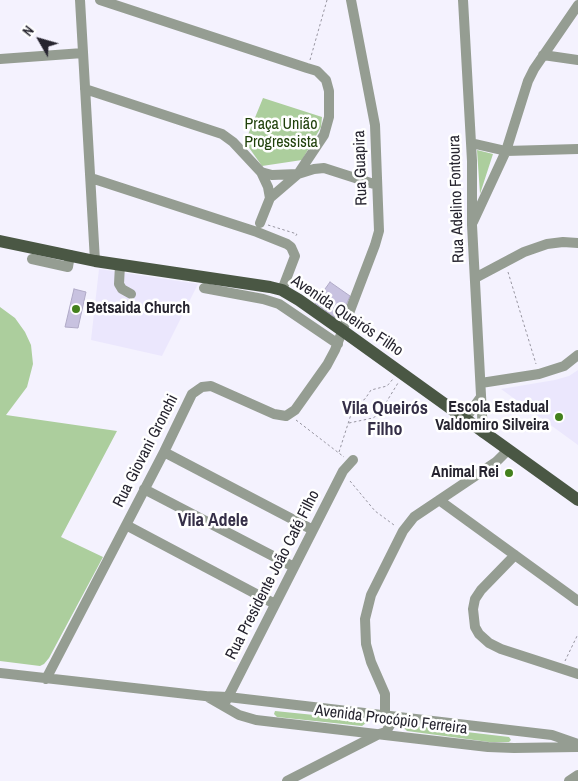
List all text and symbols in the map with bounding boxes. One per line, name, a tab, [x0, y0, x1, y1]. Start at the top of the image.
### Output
north arrow	[15, 15, 65, 65]
text: N	[19, 22, 38, 40]
park label: Praça União Progressista	[244, 115, 318, 153]
street label: Rua Guapira	[350, 130, 372, 206]
street label: Rua Adelino Fontoura	[445, 135, 469, 263]
street label: Avenida Queirós Filho	[287, 271, 407, 361]
place label: Betsaida Church	[86, 299, 190, 319]
marker: Betsaida Church	[70, 303, 82, 315]
street label: Rua Giovani Gronchi	[109, 391, 183, 511]
district label: Vila Queirós Filho	[342, 398, 428, 440]
place label: Escola Estadual Valdomiro Silveira	[435, 398, 549, 436]
marker: Escola Estadual Valdomiro Silveira	[553, 411, 565, 423]
place label: Animal Rei	[431, 463, 499, 483]
marker: Animal Rei	[503, 467, 515, 479]
street label: Rua Presidente João Café Filho	[222, 487, 324, 663]
district label: Vila Adele	[178, 510, 248, 532]
street label: Avenida Procópio Ferreira	[314, 701, 468, 739]

